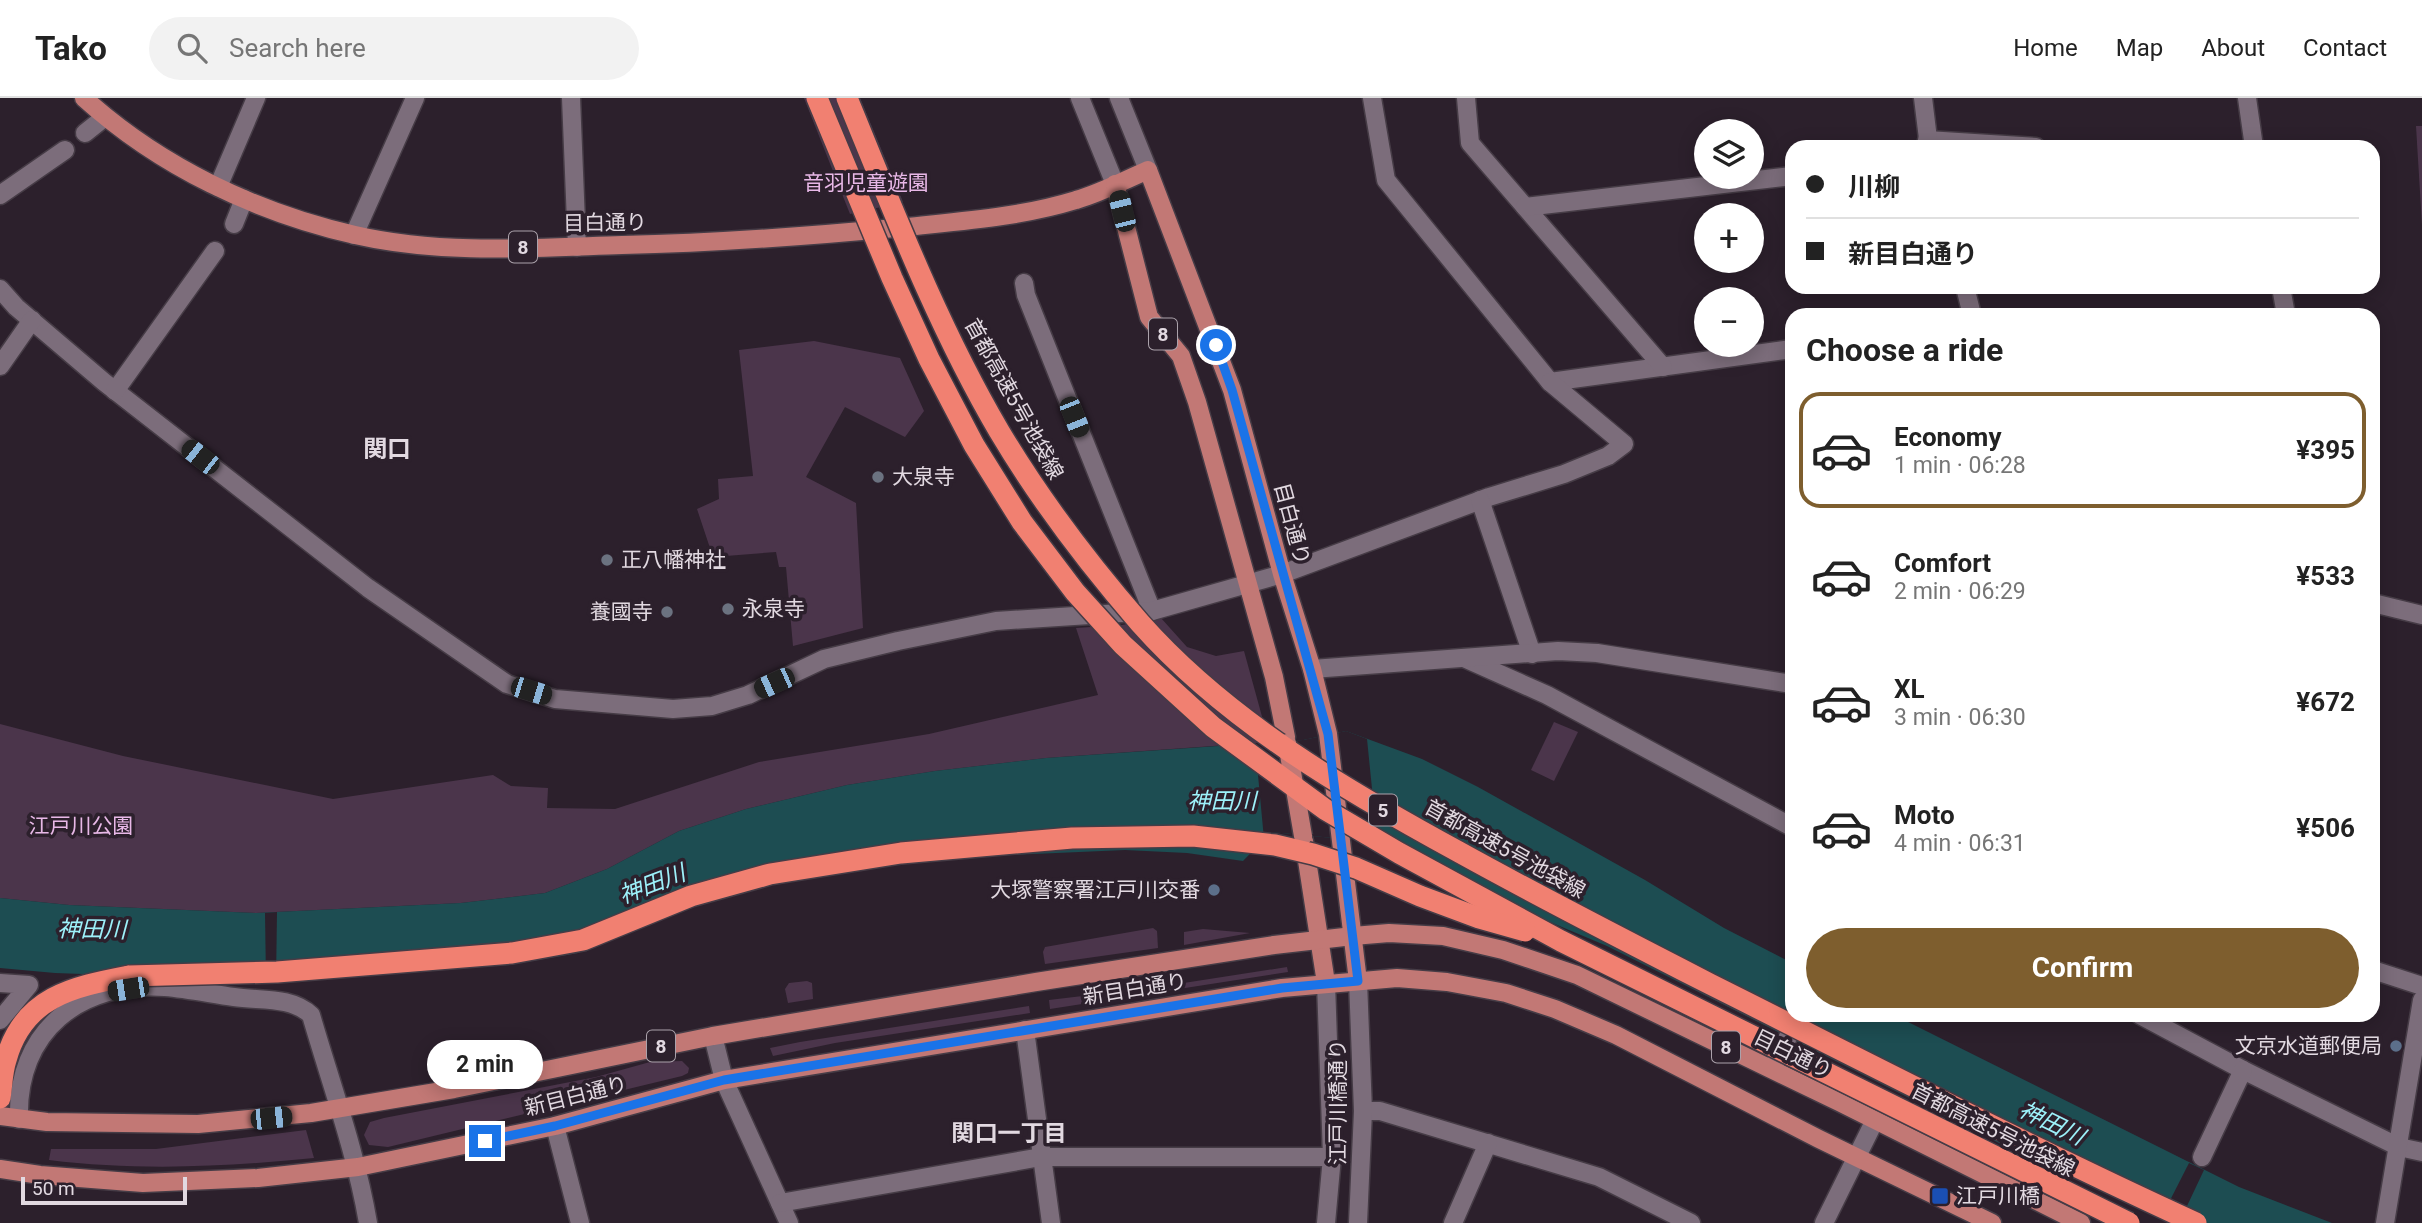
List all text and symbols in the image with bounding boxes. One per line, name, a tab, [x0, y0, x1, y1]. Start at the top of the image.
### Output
search box	[149, 17, 639, 80]
text: Tako	[35, 29, 107, 68]
icon: search	[173, 29, 211, 67]
text: Search here	[229, 33, 366, 63]
text: Home	[2013, 34, 2078, 62]
text: Map	[2116, 34, 2163, 62]
text: About	[2201, 34, 2265, 62]
text: Contact	[2303, 34, 2387, 62]
map controls	[1694, 119, 1764, 357]
button: layers	[1694, 119, 1764, 189]
park label: 音羽児童遊園	[803, 171, 929, 195]
text: 川柳	[1848, 172, 1900, 202]
car	[1107, 188, 1138, 234]
button: +	[1694, 203, 1764, 273]
street label: 目白通り	[563, 210, 647, 236]
road number: 8	[509, 232, 537, 262]
text: 新目白通り	[1848, 239, 1978, 269]
button: −	[1694, 287, 1764, 357]
street label: 首都高速5号池袋線	[960, 315, 1068, 483]
road number: 8	[1149, 318, 1177, 350]
route start	[1200, 329, 1232, 361]
text: Choose a ride	[1806, 331, 2003, 369]
car	[1057, 394, 1092, 440]
icon: car	[1810, 419, 1873, 482]
text: Economy	[1894, 422, 2001, 452]
district label: 関口	[363, 435, 411, 463]
text: ¥395	[2296, 435, 2355, 465]
car	[177, 436, 224, 478]
text: 1 min · 06:28	[1894, 452, 2026, 479]
place label: 大泉寺	[892, 465, 955, 489]
marker: 大泉寺	[870, 469, 886, 485]
street label: 目白通り	[1270, 480, 1314, 568]
icon: car	[1810, 545, 1873, 608]
place label: 正八幡神社	[621, 548, 726, 572]
text: Comfort	[1894, 548, 1991, 578]
marker: 正八幡神社	[599, 552, 615, 568]
text: ¥533	[2296, 561, 2355, 591]
text: 2 min · 06:29	[1894, 578, 2026, 605]
place label: 永泉寺	[742, 597, 805, 621]
place label: 養國寺	[590, 600, 653, 624]
marker: 永泉寺	[720, 601, 736, 617]
marker: 養國寺	[659, 604, 675, 620]
car	[751, 665, 798, 701]
icon: car	[1810, 671, 1873, 734]
text: XL	[1894, 674, 1925, 704]
car	[508, 675, 555, 707]
text: ¥672	[2296, 687, 2355, 717]
text: 3 min · 06:30	[1894, 704, 2026, 731]
water label: 神田川	[1188, 788, 1260, 815]
road number: 5	[1369, 794, 1397, 825]
street label: 首都高速5号池袋線	[1421, 795, 1589, 903]
icon: car	[1810, 797, 1873, 860]
text: Moto	[1894, 800, 1955, 830]
text: ¥506	[2296, 813, 2355, 843]
park label: 江戸川公園	[29, 814, 134, 838]
text: 4 min · 06:31	[1894, 830, 2026, 857]
water label: 神田川	[615, 858, 692, 909]
place label: 大塚警察署江戸川交番	[990, 878, 1200, 902]
marker: 大塚警察署江戸川交番	[1206, 882, 1222, 898]
water label: 神田川	[57, 915, 130, 944]
button: Confirm	[1806, 928, 2359, 1008]
street label: 新目白通り	[1081, 969, 1189, 1009]
car	[106, 975, 151, 1003]
street label: 目白通り	[1750, 1025, 1836, 1083]
road number: 8	[647, 1030, 675, 1062]
road number: 8	[1712, 1032, 1740, 1063]
place label: 文京水道郵便局	[2235, 1034, 2382, 1058]
marker: 文京水道郵便局	[2388, 1038, 2404, 1054]
street label: 江戸川橋通り	[1326, 1039, 1350, 1165]
callout: 2 min	[427, 1040, 543, 1088]
text: 2 min	[456, 1051, 514, 1078]
street label: 新目白通り	[522, 1072, 630, 1120]
street label: 首都高速5号池袋線	[1907, 1078, 2079, 1182]
water label: 神田川	[2015, 1096, 2091, 1152]
car	[250, 1105, 293, 1131]
district label: 関口一丁目	[952, 1120, 1067, 1147]
route end	[469, 1125, 501, 1157]
scale bar	[21, 1174, 187, 1206]
text: 50 m	[32, 1177, 75, 1200]
place label: 江戸川橋	[1956, 1184, 2040, 1208]
marker: 江戸川橋	[1930, 1186, 1950, 1206]

